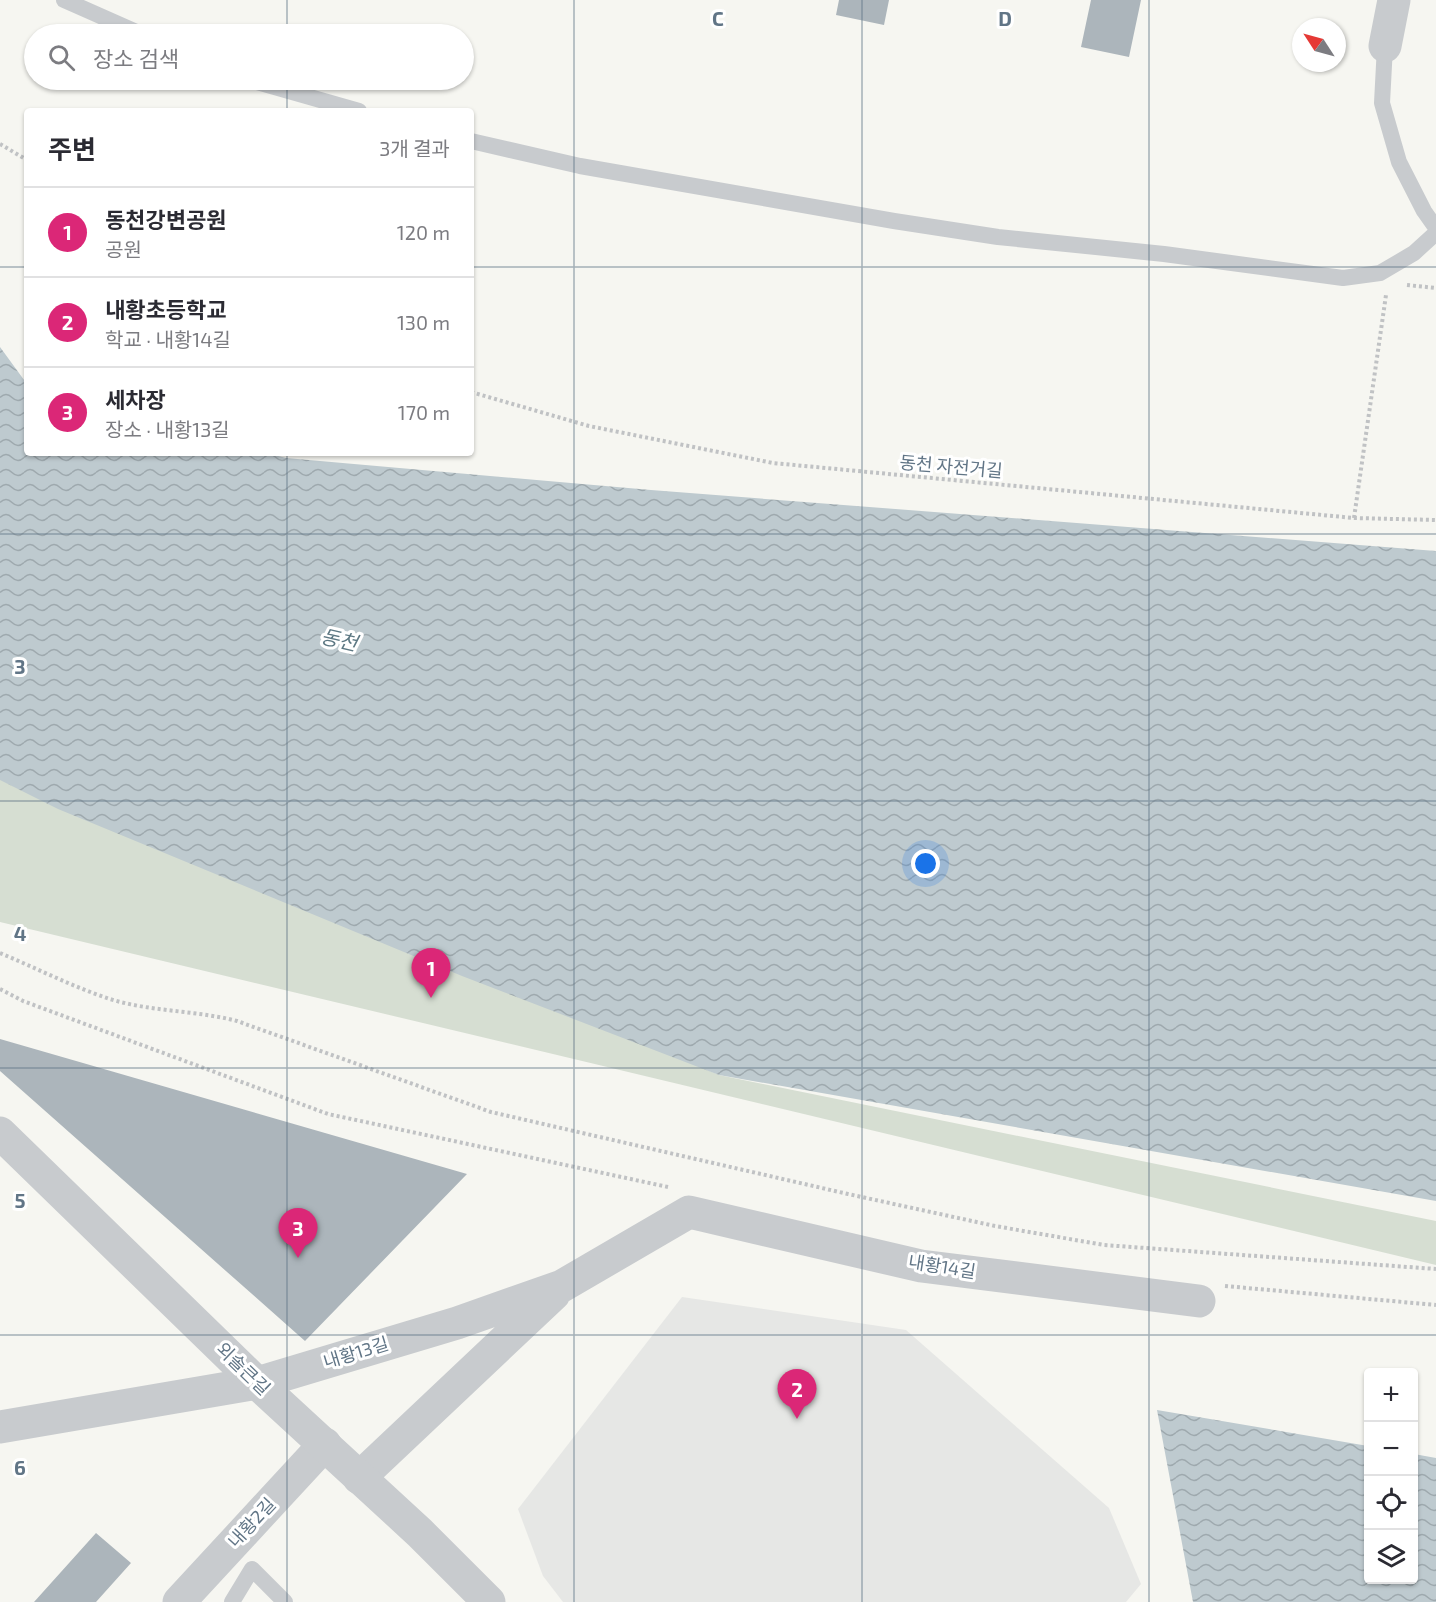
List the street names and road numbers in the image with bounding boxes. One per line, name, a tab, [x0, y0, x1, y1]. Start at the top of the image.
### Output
street label: 동천 자전거길	[899, 451, 1004, 481]
street label: 내황14길	[907, 1250, 977, 1282]
street label: 내황13길	[321, 1332, 391, 1372]
street label: 외솔큰길	[212, 1337, 275, 1399]
street label: 내황2길	[223, 1493, 280, 1552]

